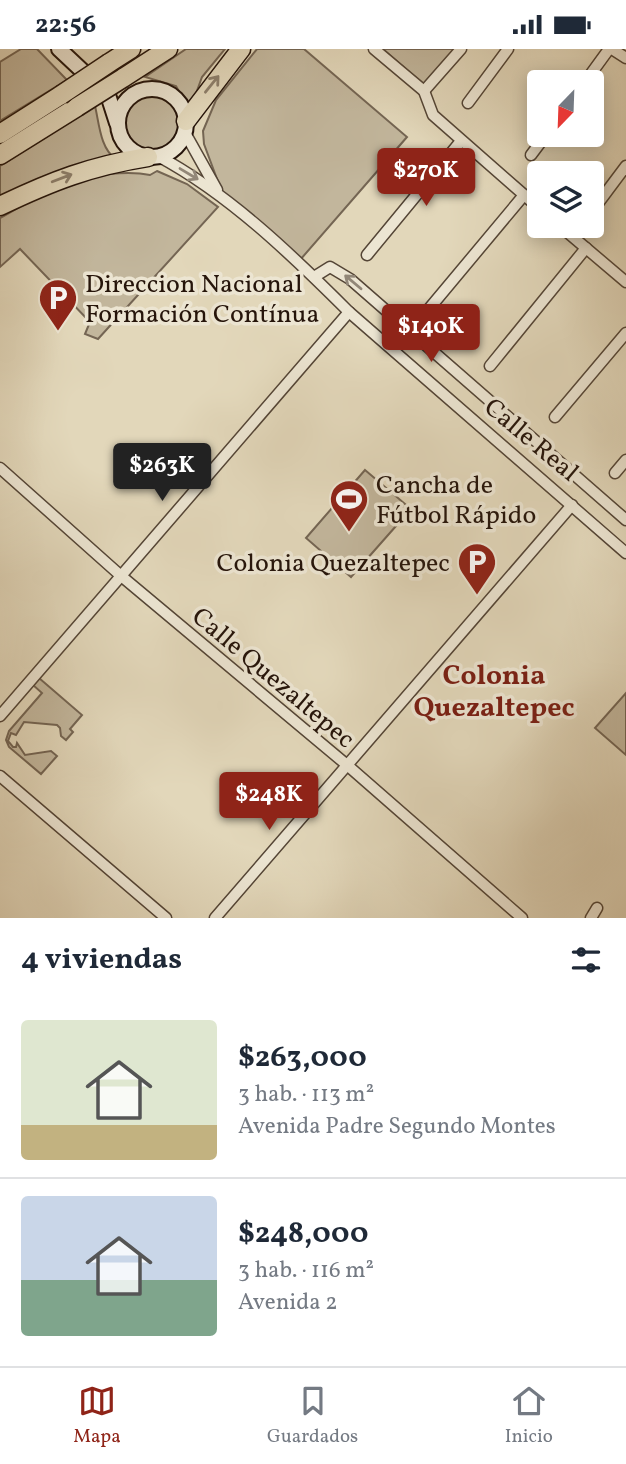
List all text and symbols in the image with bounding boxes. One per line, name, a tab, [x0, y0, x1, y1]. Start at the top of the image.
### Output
text: 22:56	[35, 7, 96, 43]
north arrow	[527, 70, 604, 147]
map controls	[527, 70, 604, 238]
one-way arrow	[204, 76, 220, 94]
pin: $270K	[377, 149, 475, 208]
text: $270K	[393, 155, 459, 187]
button: layers	[527, 161, 604, 238]
one-way arrow	[179, 167, 199, 181]
one-way arrow	[51, 171, 73, 183]
place label: Direccion Nacional Formación Contínua	[85, 267, 319, 333]
one-way arrow	[344, 274, 362, 290]
parking icon: Direccion Nacional Formación Contínua	[37, 277, 79, 332]
pin: $140K	[382, 305, 480, 364]
text: $140K	[398, 311, 464, 343]
street label: Calle Real	[476, 390, 586, 491]
pin: $263K	[113, 443, 211, 503]
text: $263K	[129, 450, 195, 482]
place label: Cancha de Fútbol Rápido	[376, 468, 536, 534]
sports icon: Cancha de Fútbol Rápido	[328, 478, 370, 533]
parking icon: Colonia Quezaltepec	[456, 541, 498, 596]
place label: Colonia Quezaltepec	[217, 546, 450, 582]
street label: Calle Quezaltepec	[183, 600, 362, 757]
district label: Colonia Quezaltepec	[413, 657, 575, 728]
pin: $248K	[220, 773, 318, 832]
text: $248K	[235, 779, 303, 811]
text: 4 viviendas	[21, 939, 182, 981]
icon: filters	[567, 941, 605, 979]
text: $263,000	[238, 1037, 367, 1079]
icon: home	[77, 1048, 161, 1132]
text: 3 hab. · 113 m²	[238, 1079, 374, 1111]
text: Avenida Padre Segundo Montes	[238, 1111, 556, 1143]
text: $248,000	[238, 1213, 368, 1255]
icon: home	[77, 1224, 161, 1308]
text: 3 hab. · 116 m²	[238, 1255, 374, 1287]
text: Avenida 2	[238, 1287, 338, 1319]
tab: Mapa	[73, 1382, 121, 1450]
tab: Guardados	[267, 1382, 358, 1450]
tab: Inicio	[505, 1382, 553, 1450]

